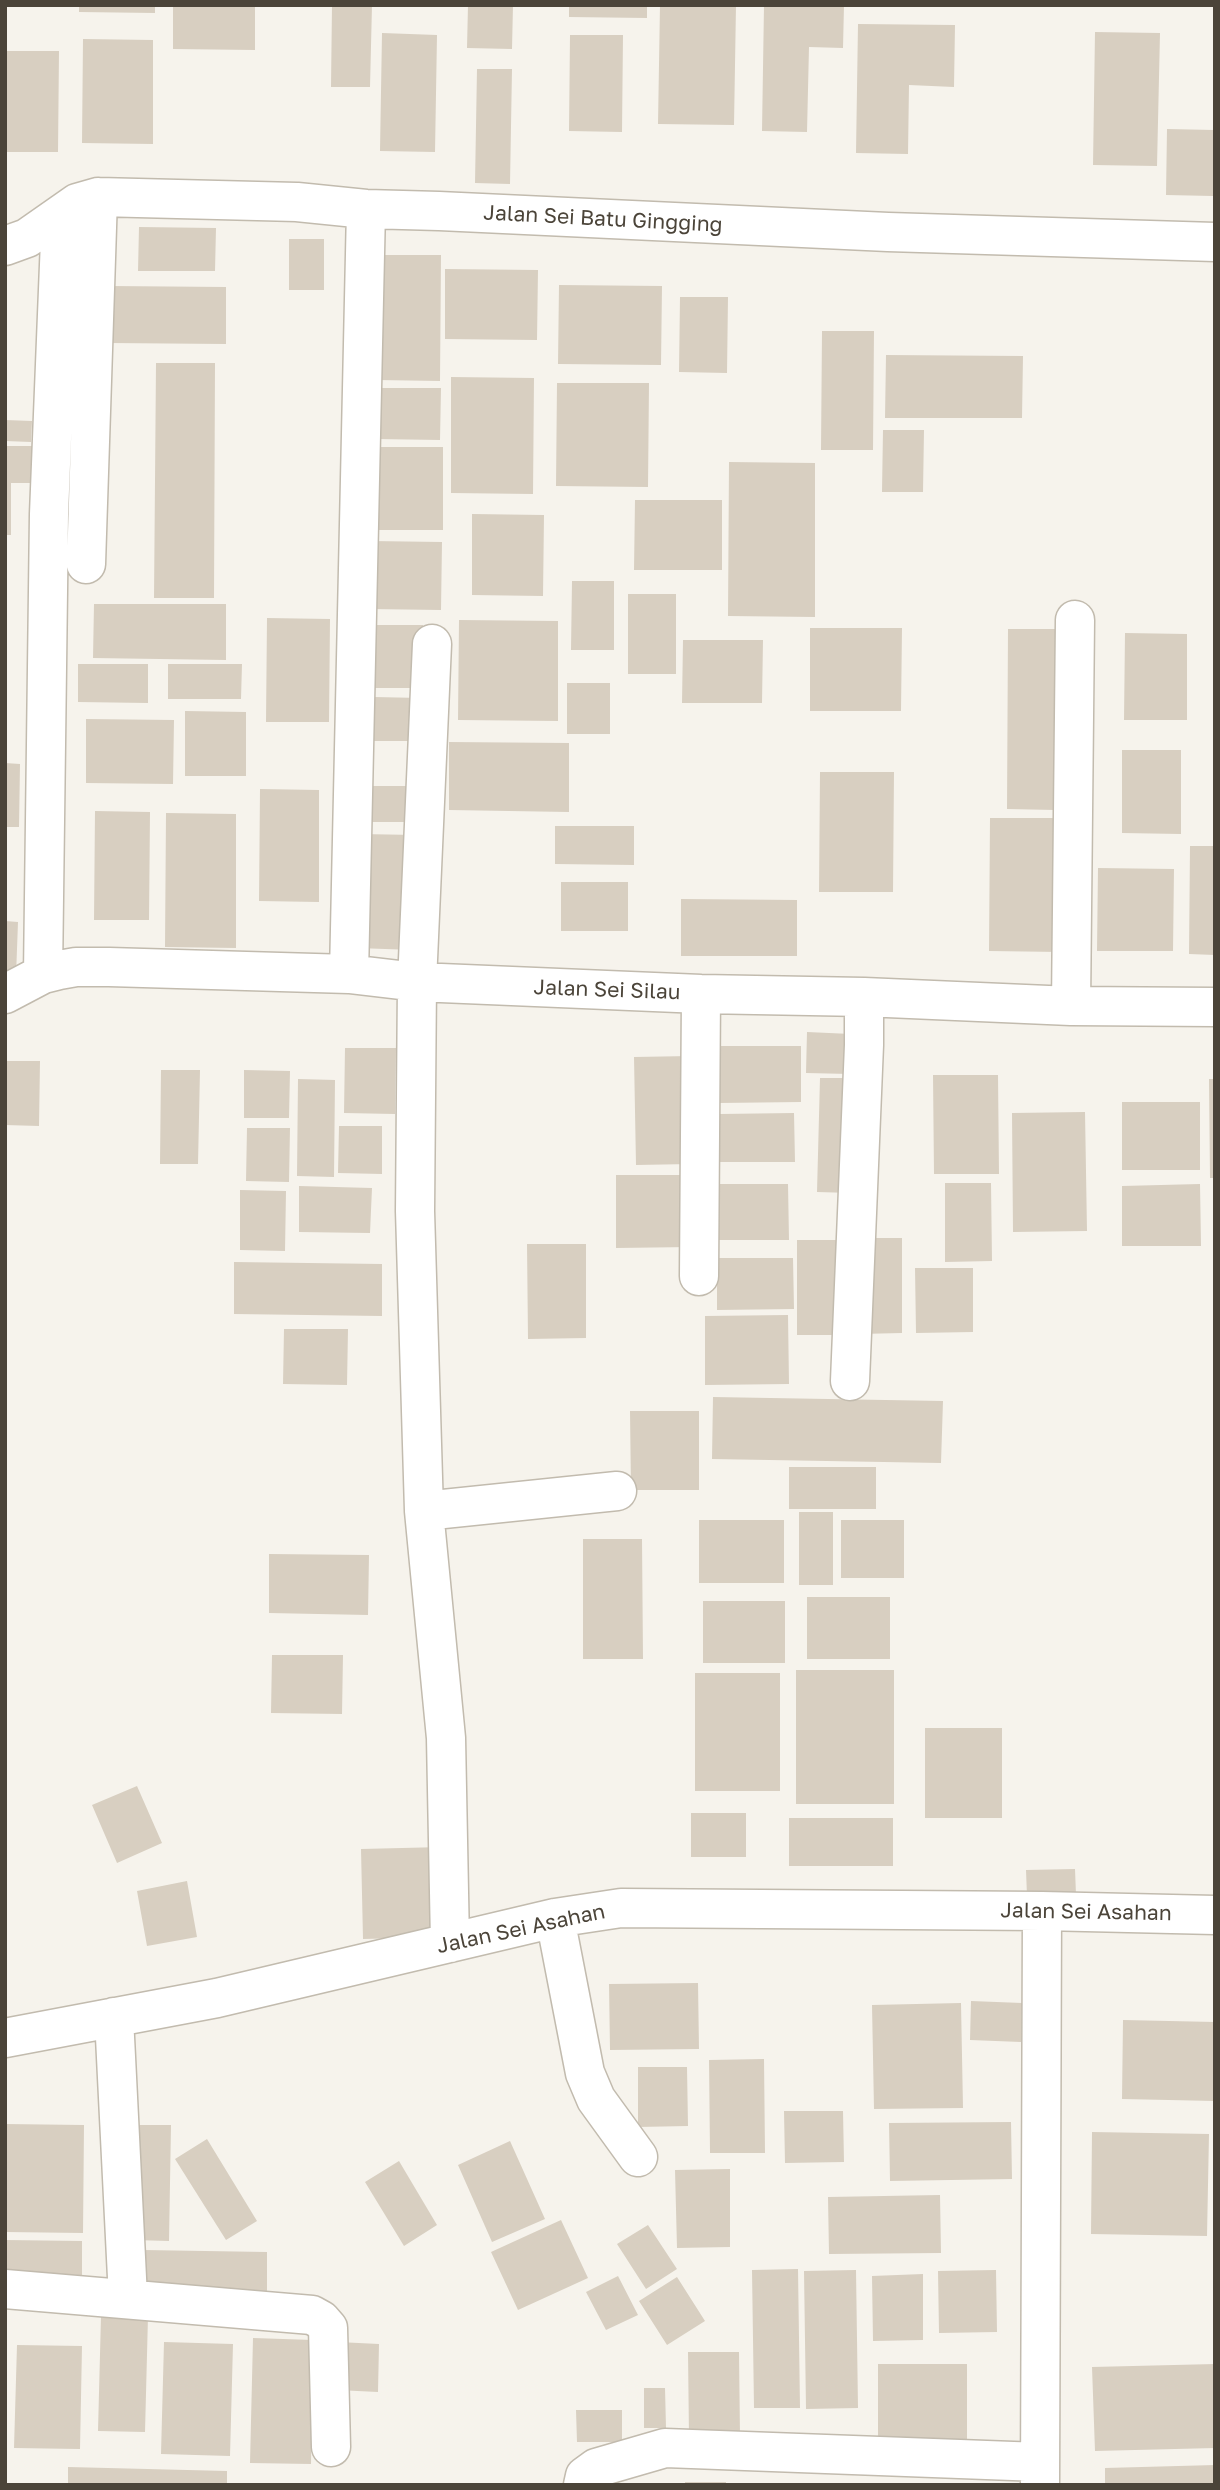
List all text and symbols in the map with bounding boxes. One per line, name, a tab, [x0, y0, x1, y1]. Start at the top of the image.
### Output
street label: Jalan Sei Batu Gingging	[483, 200, 723, 238]
street label: Jalan Sei Silau	[533, 975, 681, 1005]
street label: Jalan Sei Asahan	[1000, 1898, 1172, 1926]
street label: Jalan Sei Asahan	[435, 1899, 607, 1959]

